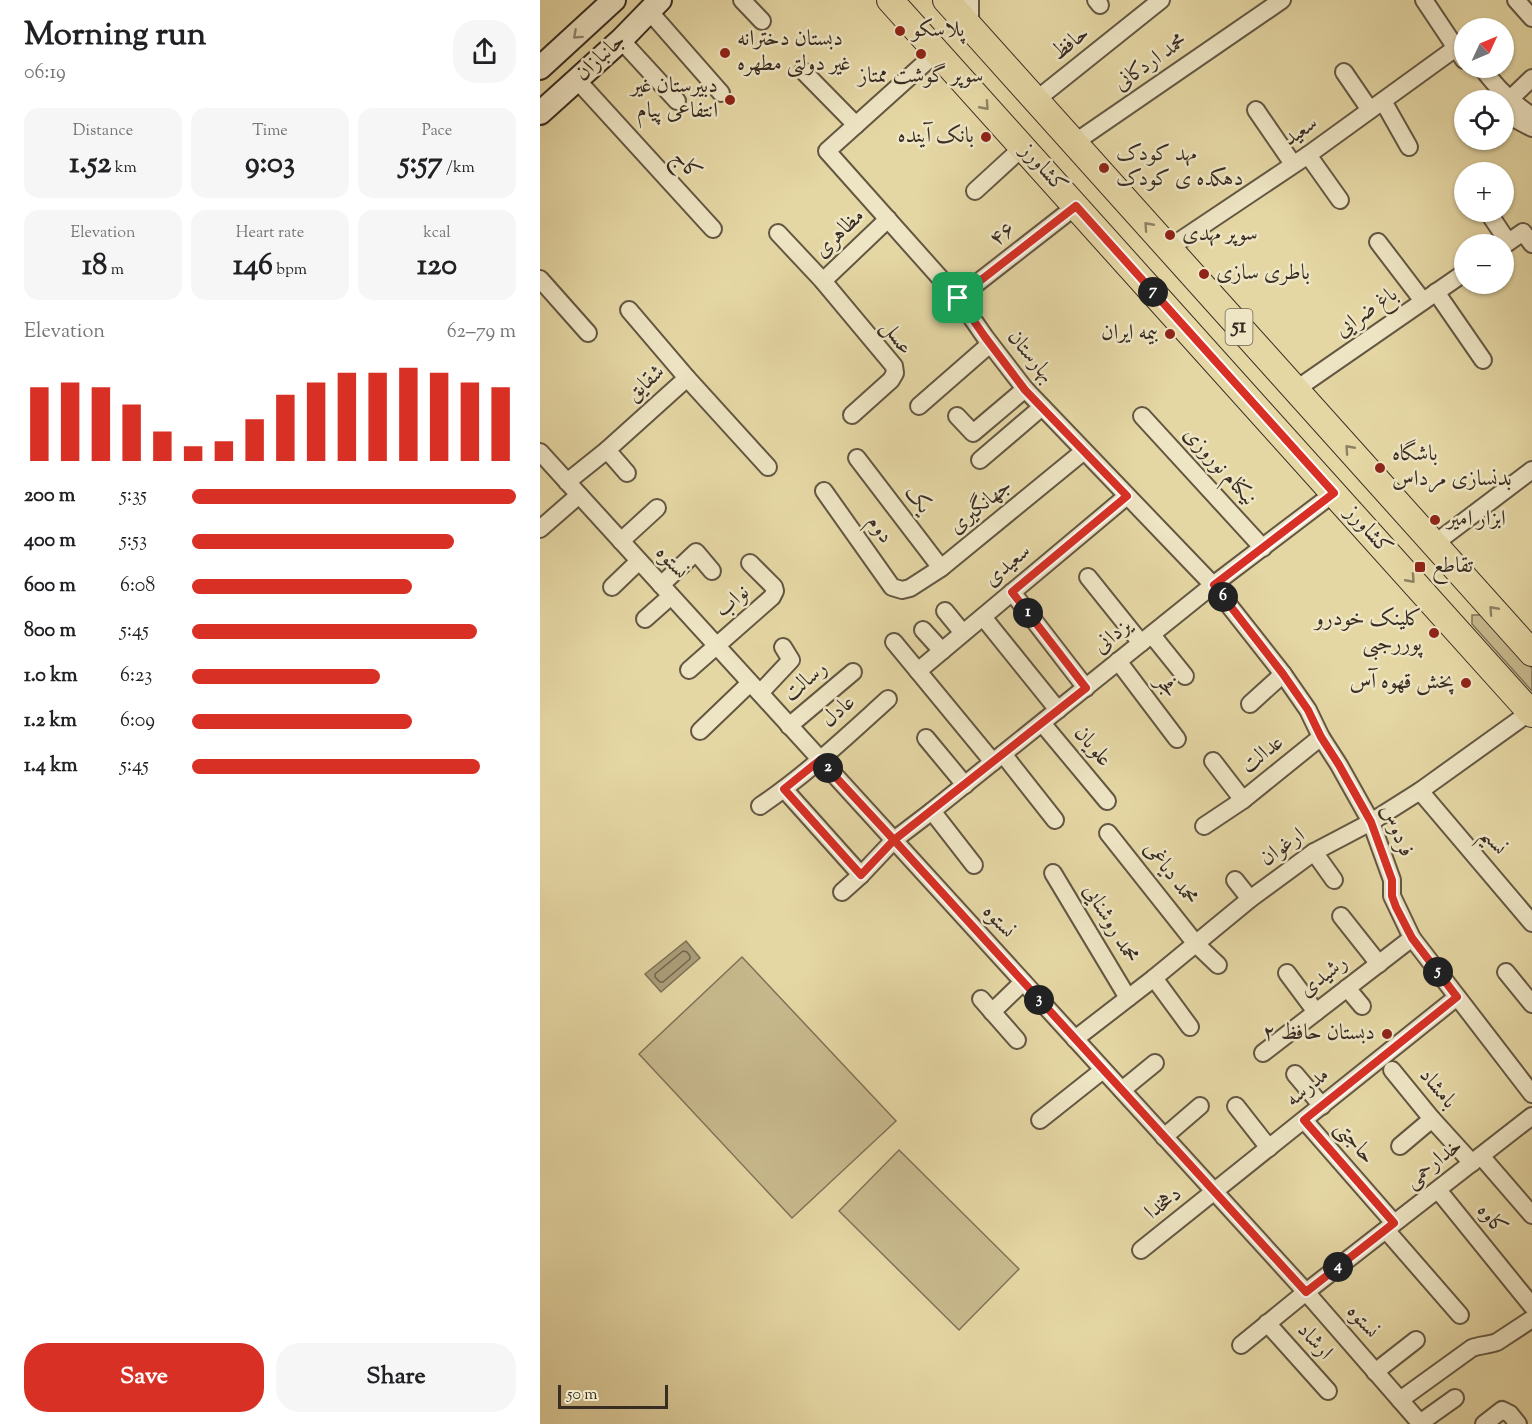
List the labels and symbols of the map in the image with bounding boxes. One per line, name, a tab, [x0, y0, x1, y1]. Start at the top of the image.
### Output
place label: پلاسکو	[910, 15, 966, 47]
north arrow	[1454, 18, 1514, 78]
street label: حافظ	[1045, 19, 1097, 69]
place label: دبستان دخترانه غیر دولتی مطهره	[737, 24, 851, 81]
marker: پلاسکو	[893, 24, 907, 38]
street label: جانبازان	[568, 26, 634, 90]
street label: محمد اردکانی	[1108, 26, 1194, 100]
one-way arrow	[574, 28, 584, 39]
marker: دبستان دخترانه غیر دولتی مطهره	[718, 46, 732, 60]
marker: سوپر گوشت ممتاز	[914, 47, 928, 61]
place label: سوپر گوشت ممتاز	[857, 61, 983, 93]
place label: دبیرستان غیر انتفاعی پیام	[629, 71, 718, 129]
marker: دبیرستان غیر انتفاعی پیام	[723, 93, 737, 107]
one-way arrow	[978, 99, 989, 109]
street label: سعید	[1277, 108, 1325, 156]
place label: بانک آینده	[898, 121, 974, 153]
marker: بانک آینده	[979, 130, 993, 144]
street label: کشاورز	[1010, 135, 1074, 201]
place label: مهد کودک دهکده ی کودک	[1116, 139, 1243, 196]
street label: کاج	[663, 144, 708, 189]
marker: مهد کودک دهکده ی کودک	[1097, 161, 1111, 175]
street label: مظاهری	[807, 202, 873, 266]
street label: ۴۶	[983, 214, 1023, 256]
place label: سوپر مهدی	[1182, 219, 1258, 251]
one-way arrow	[1144, 222, 1155, 233]
marker: سوپر مهدی	[1163, 228, 1177, 242]
place label: باطری سازی	[1216, 258, 1310, 290]
marker: باطری سازی	[1197, 267, 1211, 281]
pin	[932, 272, 983, 323]
pin: 7	[1138, 277, 1168, 307]
street label: باغ ضرایی	[1329, 280, 1405, 346]
road number: 51	[1226, 309, 1252, 345]
street label: عسل	[872, 314, 920, 362]
place label: بیمه ایران	[1101, 318, 1158, 350]
street label: بهارستان	[998, 323, 1062, 391]
marker: بیمه ایران	[1163, 327, 1177, 341]
street label: شقایق	[619, 358, 673, 410]
street label: نیکنام نوروزی	[1174, 420, 1263, 515]
place label: باشگاه بدنسازی مرداس	[1392, 439, 1512, 496]
one-way arrow	[1345, 445, 1356, 456]
marker: باشگاه بدنسازی مرداس	[1373, 461, 1387, 475]
street label: جهانگیری	[942, 471, 1020, 543]
street label: یک	[895, 479, 940, 523]
street label: کشاورز	[1335, 497, 1399, 563]
place label: ابزار امیر	[1445, 504, 1506, 536]
street label: دوم	[857, 509, 900, 552]
marker: ابزار امیر	[1428, 513, 1442, 527]
street label: سعیدی	[977, 537, 1039, 595]
street label: نستوه	[647, 539, 695, 587]
place label: تقاطع	[1432, 551, 1474, 584]
marker: تقاطع	[1413, 560, 1427, 574]
one-way arrow	[1404, 572, 1415, 582]
street label: نواب	[709, 578, 757, 626]
pin: 6	[1208, 582, 1238, 612]
pin: 1	[1013, 598, 1043, 628]
place label: کلینک خودرو پوررجبی	[1313, 604, 1424, 661]
one-way arrow	[1489, 606, 1500, 617]
street label: یزدانی	[1087, 610, 1141, 662]
marker: کلینک خودرو پوررجبی	[1427, 626, 1441, 640]
street label: رسالت	[777, 654, 835, 710]
street label: فجر	[1145, 667, 1185, 705]
place label: پخش قهوه آس	[1349, 667, 1454, 699]
marker: پخش قهوه آس	[1459, 676, 1473, 690]
street label: عادل	[815, 688, 863, 736]
street label: علویان	[1065, 719, 1119, 775]
street label: عدالت	[1235, 728, 1291, 782]
pin: 2	[813, 753, 843, 783]
street label: فردوس	[1371, 800, 1421, 862]
street label: ارغوان	[1254, 821, 1312, 875]
street label: نسیم	[1469, 821, 1514, 865]
street label: محمد دیاغی	[1135, 835, 1205, 913]
street label: محمد روشنایی	[1074, 878, 1146, 970]
street label: نستوه	[974, 898, 1022, 946]
street label: رشیدی	[1293, 948, 1355, 1006]
pin: 5	[1423, 957, 1453, 987]
pin: 3	[1024, 985, 1054, 1015]
place label: دبستان حافظ ۲	[1263, 1018, 1375, 1050]
marker: دبستان حافظ ۲	[1380, 1027, 1394, 1041]
street label: مدرسه	[1279, 1060, 1337, 1116]
street label: بامشاد	[1410, 1061, 1464, 1117]
street label: حاجتی	[1326, 1114, 1382, 1172]
street label: خدارحمی	[1398, 1131, 1470, 1197]
street label: دهخدا	[1139, 1179, 1189, 1229]
street label: کاوه	[1468, 1197, 1514, 1243]
pin: 4	[1323, 1252, 1353, 1282]
street label: نستوه	[1338, 1298, 1386, 1346]
street label: ارشاد	[1288, 1316, 1340, 1368]
scale bar	[558, 1382, 668, 1410]

